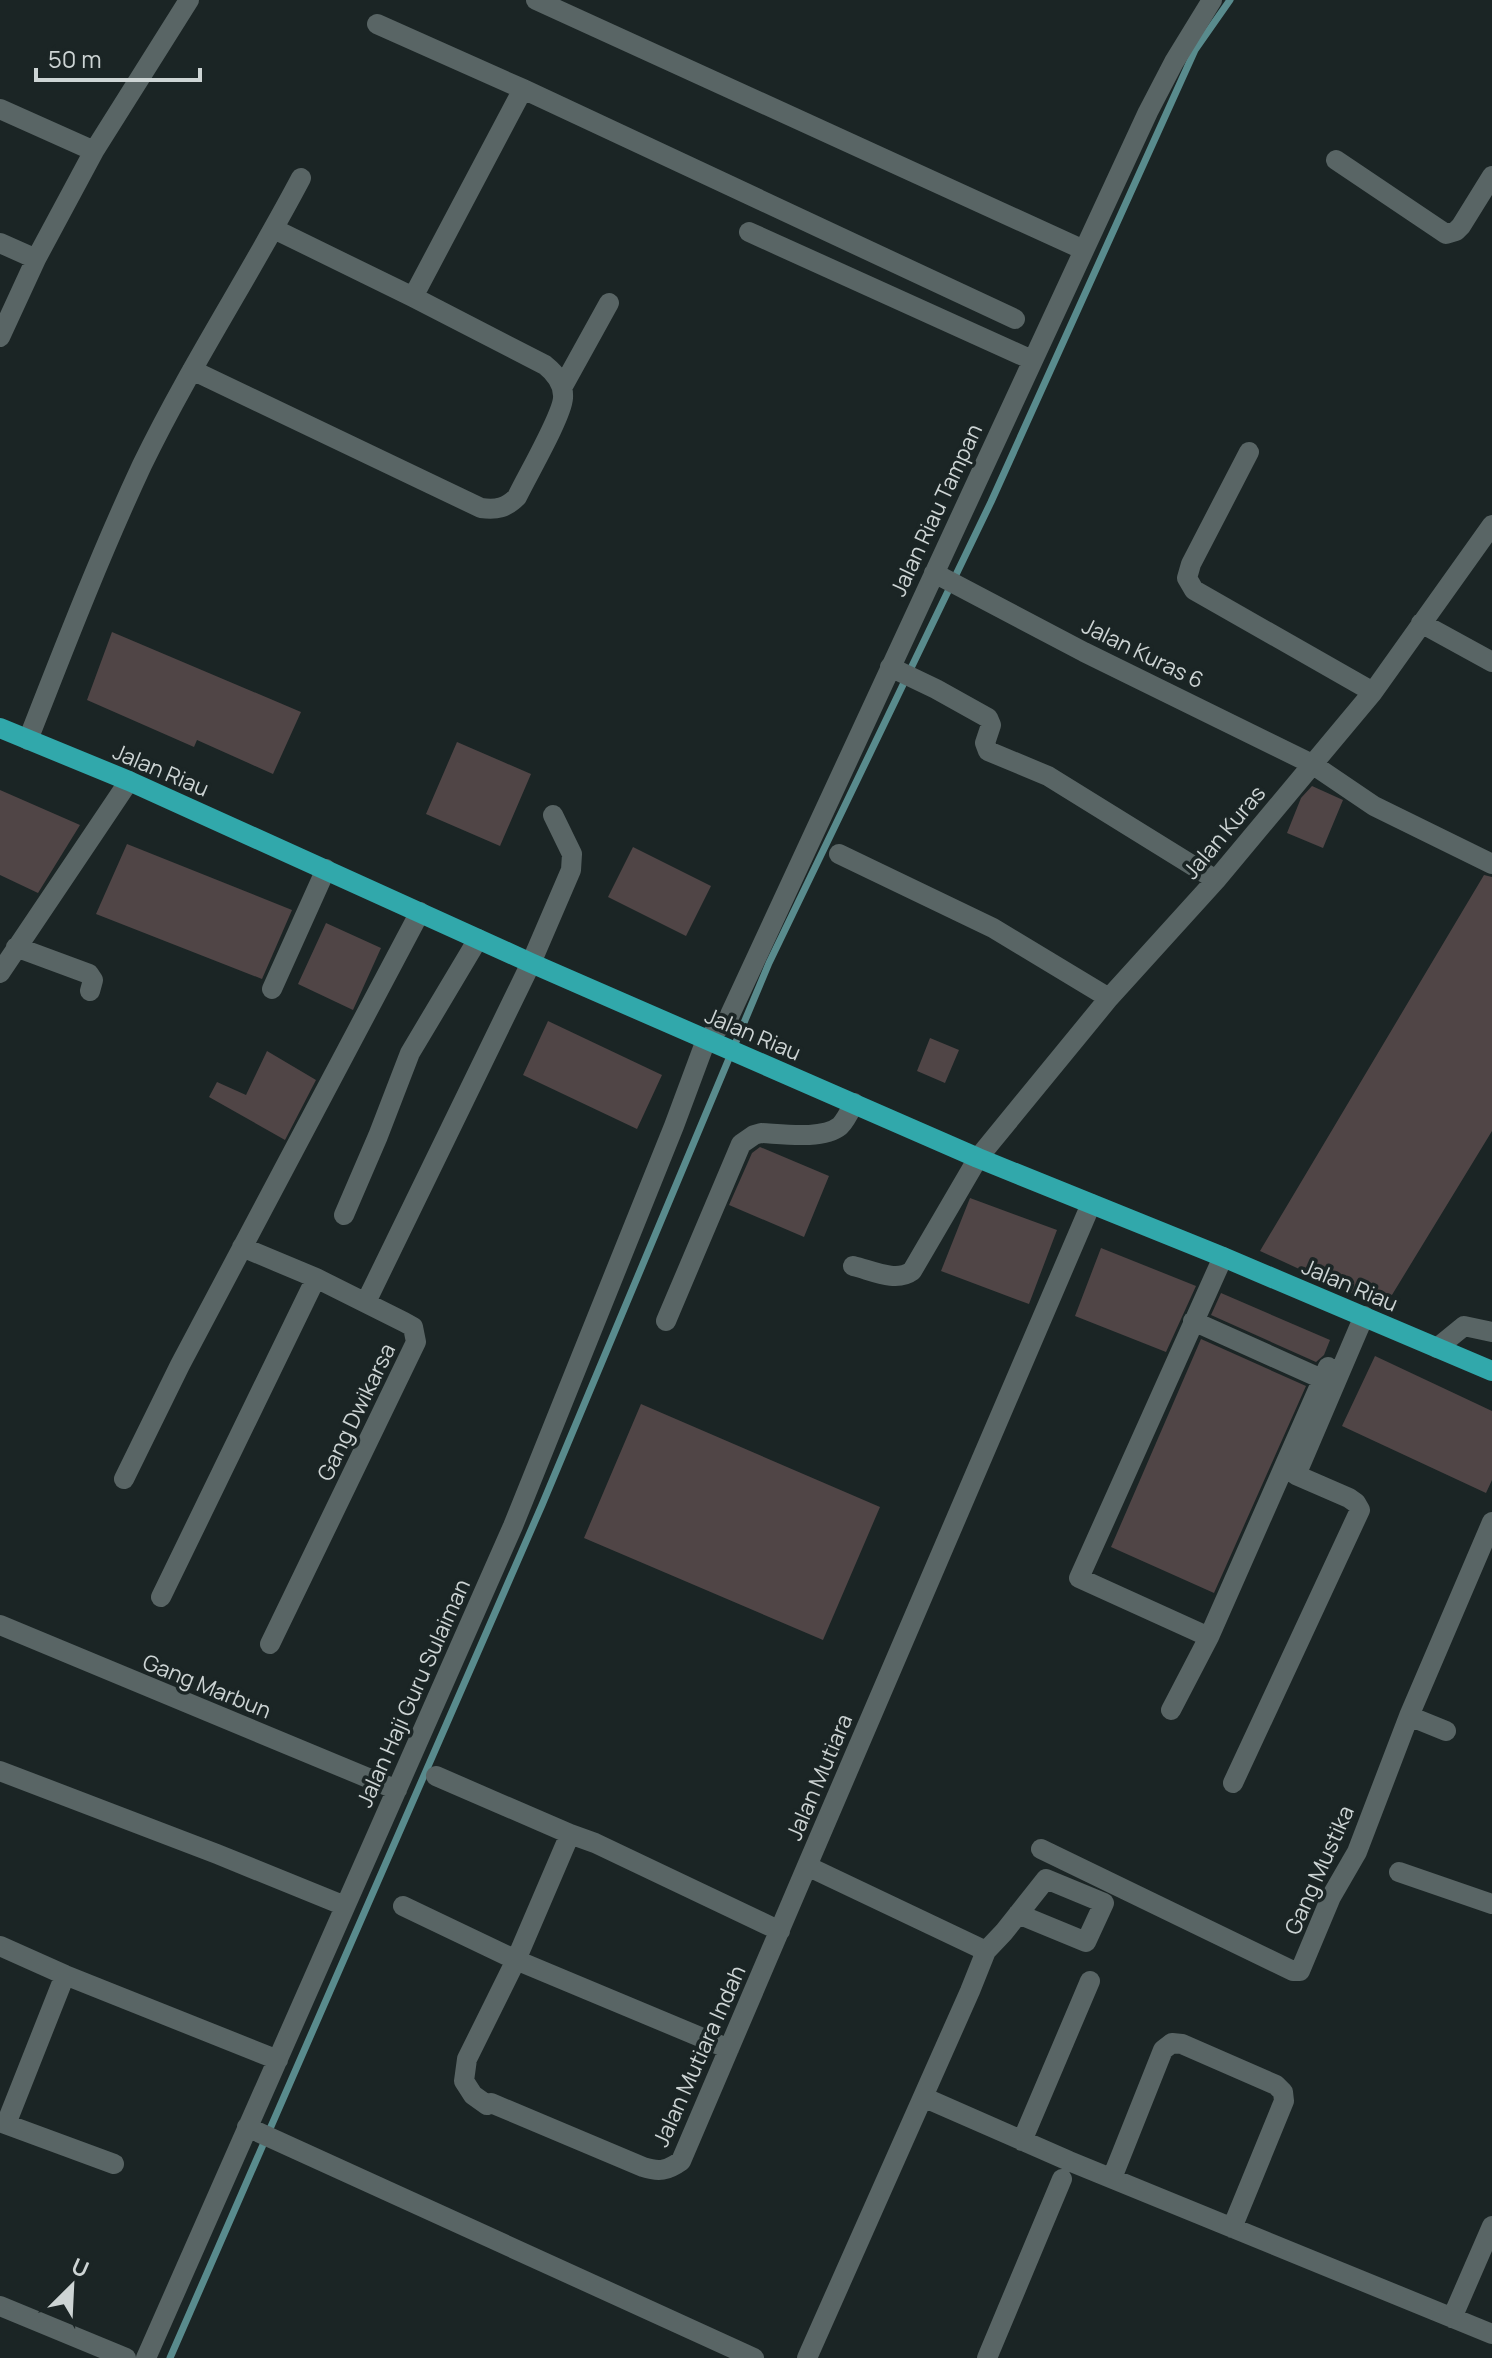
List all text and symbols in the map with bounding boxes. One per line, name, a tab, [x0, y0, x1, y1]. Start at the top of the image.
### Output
scale bar	[36, 32, 200, 82]
text: 50 m	[48, 42, 102, 75]
street label: Jalan Riau Tampan	[883, 419, 989, 601]
street label: Jalan Kuras 6	[1077, 611, 1209, 695]
street label: Jalan Riau	[108, 736, 214, 804]
street label: Jalan Kuras	[1176, 779, 1272, 885]
street label: Jalan Riau	[700, 1000, 806, 1068]
street label: Jalan Riau	[1297, 1251, 1403, 1319]
street label: Gang Dwikarsa	[310, 1338, 402, 1486]
street label: Jalan Haji Guru Sulaiman	[349, 1574, 477, 1812]
street label: Gang Marbun	[138, 1647, 276, 1725]
street label: Jalan Mutiara	[779, 1709, 859, 1845]
street label: Gang Mustika	[1277, 1801, 1361, 1939]
street label: Jalan Mutiara Indah	[646, 1961, 752, 2151]
north arrow	[32, 2246, 112, 2326]
text: U	[67, 2251, 93, 2285]

